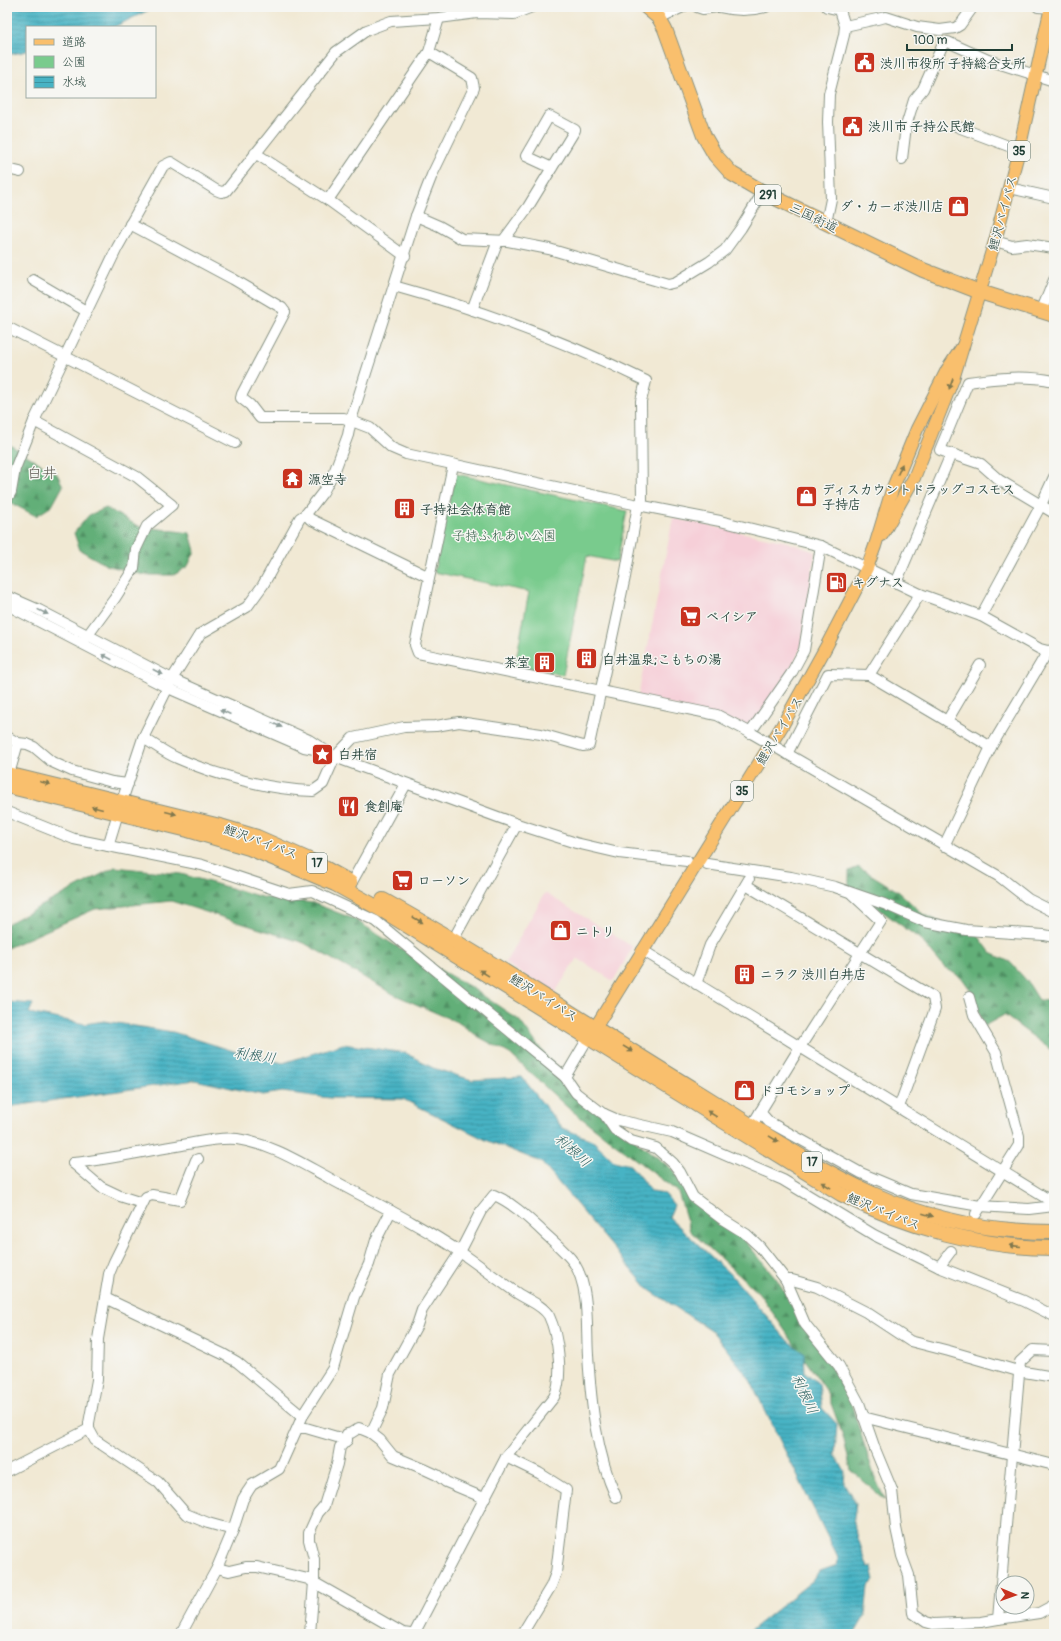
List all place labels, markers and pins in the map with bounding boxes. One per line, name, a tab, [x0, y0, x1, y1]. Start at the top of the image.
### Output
public building icon: 渋川市役所 子持総合支所	[852, 50, 878, 76]
place label: 渋川市役所 子持総合支所	[880, 56, 1026, 72]
public building icon: 渋川市 子持公民館	[840, 113, 866, 139]
place label: 渋川市 子持公民館	[868, 119, 975, 135]
shop icon: ダ・カーポ渋川店	[946, 193, 972, 219]
place label: ダ・カーポ渋川店	[840, 199, 944, 215]
temple icon: 源空寺	[280, 466, 306, 492]
place label: 源空寺	[308, 472, 347, 488]
place label: ディスカウントドラッグコスモス 子持店	[822, 482, 1015, 513]
shop icon: ディスカウントドラッグコスモス 子持店	[793, 483, 819, 509]
building icon: 子持社会体育館	[392, 496, 418, 522]
place label: 子持社会体育館	[420, 502, 511, 518]
fuel station icon: キグナス	[823, 569, 849, 595]
place label: キグナス	[852, 575, 904, 591]
supermarket icon: ベイシア	[678, 603, 704, 629]
place label: ベイシア	[706, 609, 758, 625]
building icon: 白井温泉;こもちの湯	[573, 646, 599, 672]
building icon: 茶室	[532, 649, 558, 675]
place label: 白井温泉;こもちの湯	[602, 652, 722, 668]
place label: 茶室	[504, 655, 530, 671]
place icon: 白井宿	[310, 741, 336, 767]
place label: 白井宿	[338, 747, 377, 763]
restaurant icon: 食創庵	[336, 793, 362, 819]
place label: 食創庵	[364, 799, 403, 815]
supermarket icon: ローソン	[390, 867, 416, 893]
place label: ローソン	[418, 873, 470, 889]
shop icon: ニトリ	[548, 918, 574, 944]
place label: ニトリ	[576, 924, 615, 940]
building icon: ニラク 渋川白井店	[731, 961, 757, 987]
place label: ニラク 渋川白井店	[760, 967, 867, 983]
shop icon: ドコモショップ	[731, 1077, 757, 1103]
place label: ドコモショップ	[760, 1083, 850, 1099]

